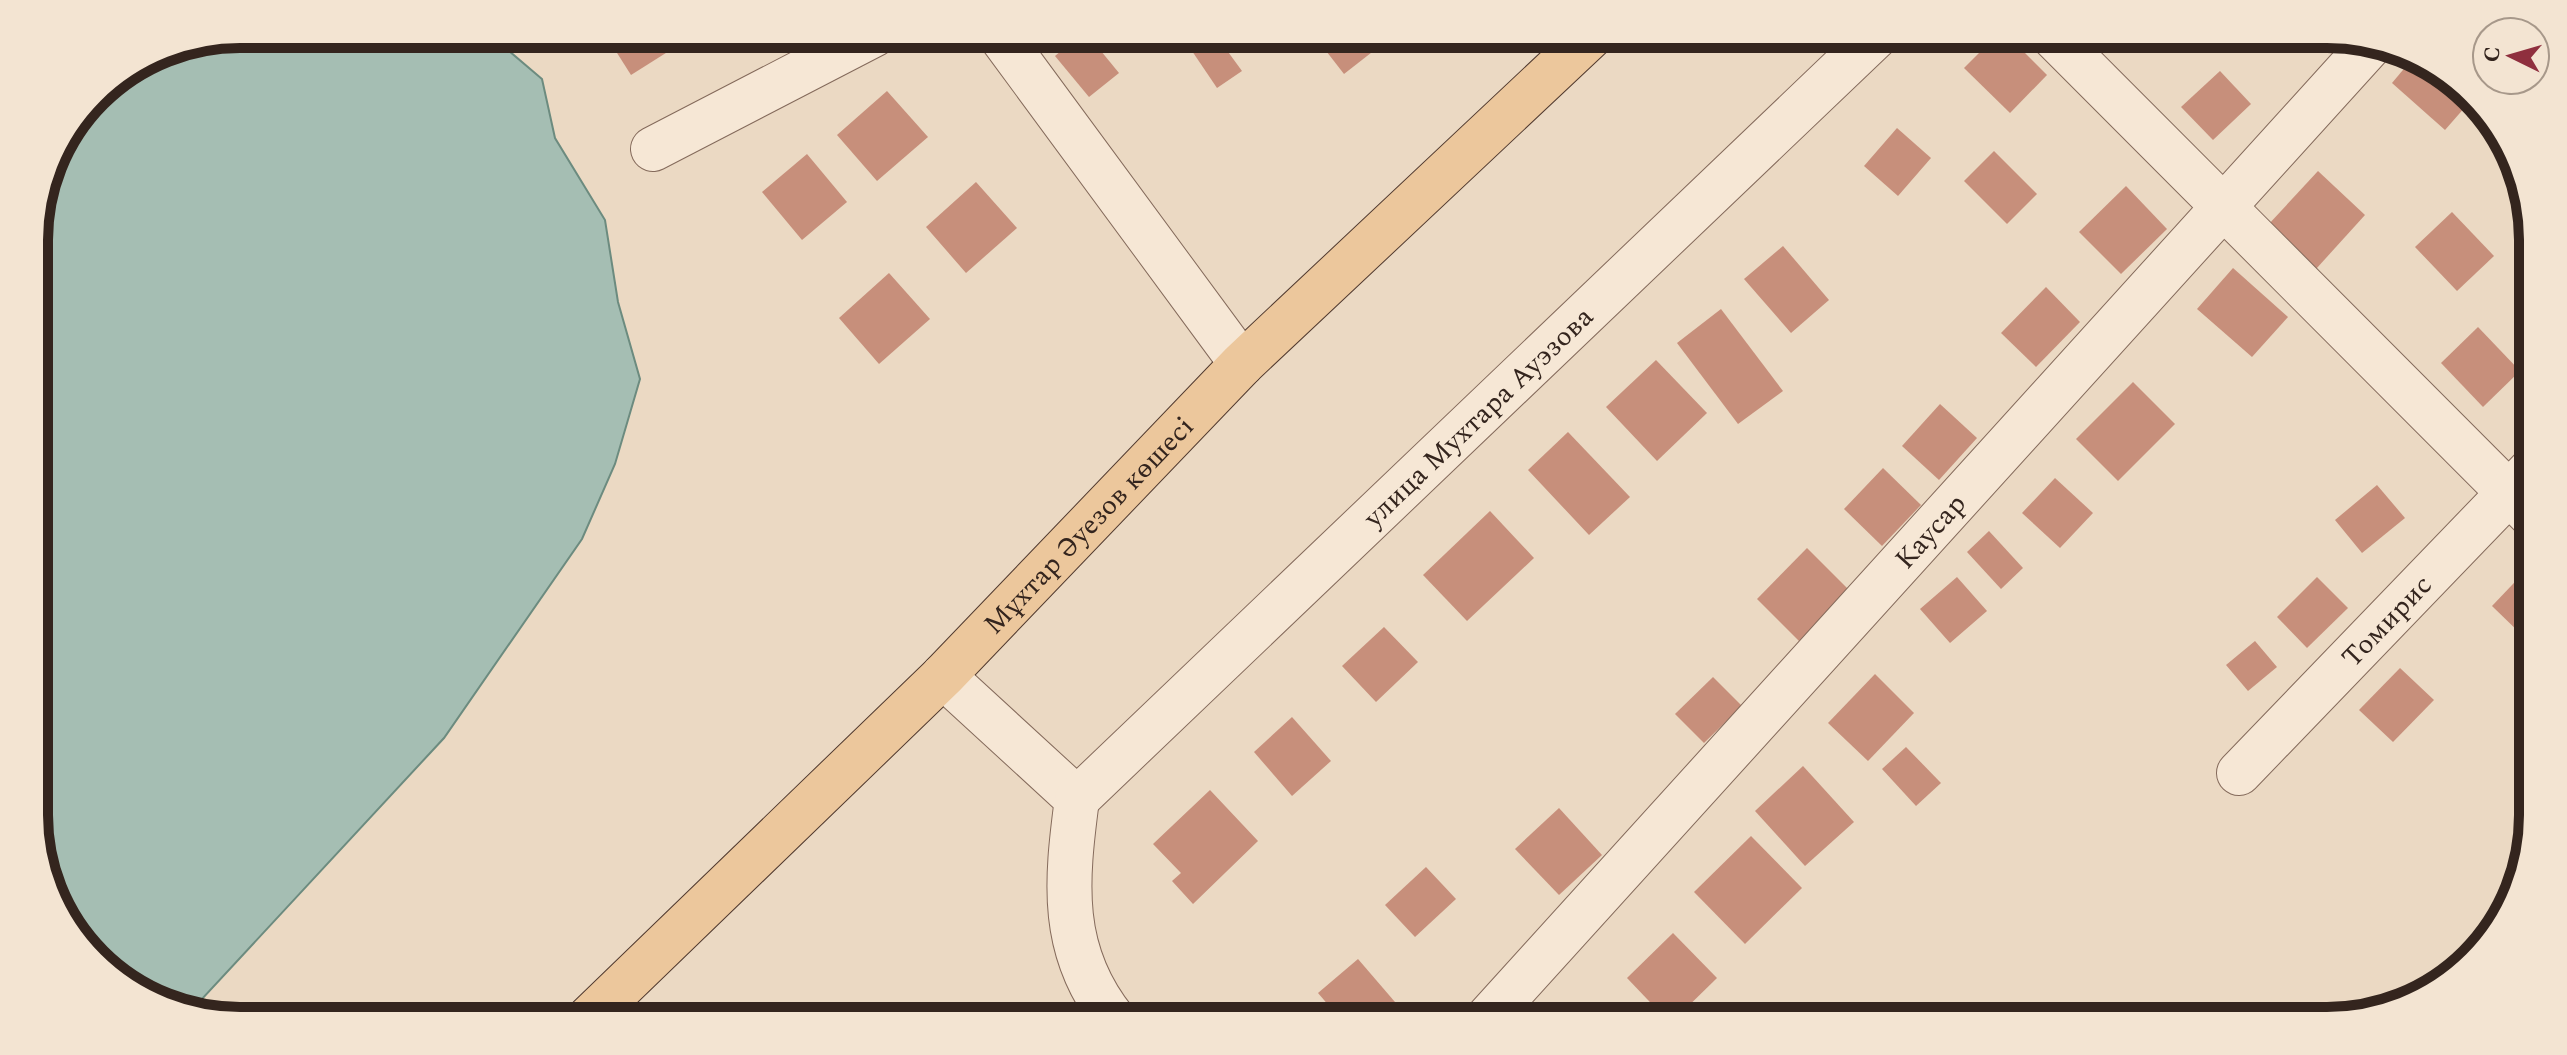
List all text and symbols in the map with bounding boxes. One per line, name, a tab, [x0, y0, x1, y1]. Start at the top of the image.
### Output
north arrow	[2471, 16, 2551, 96]
text: С	[2475, 45, 2510, 64]
street label: улица Мухтара Ауэзова	[1353, 297, 1604, 539]
street label: Мұхтар Әуезов көшесі	[974, 407, 1204, 645]
street label: Каусар	[1885, 484, 1977, 579]
street label: Томирис	[2332, 565, 2443, 678]

